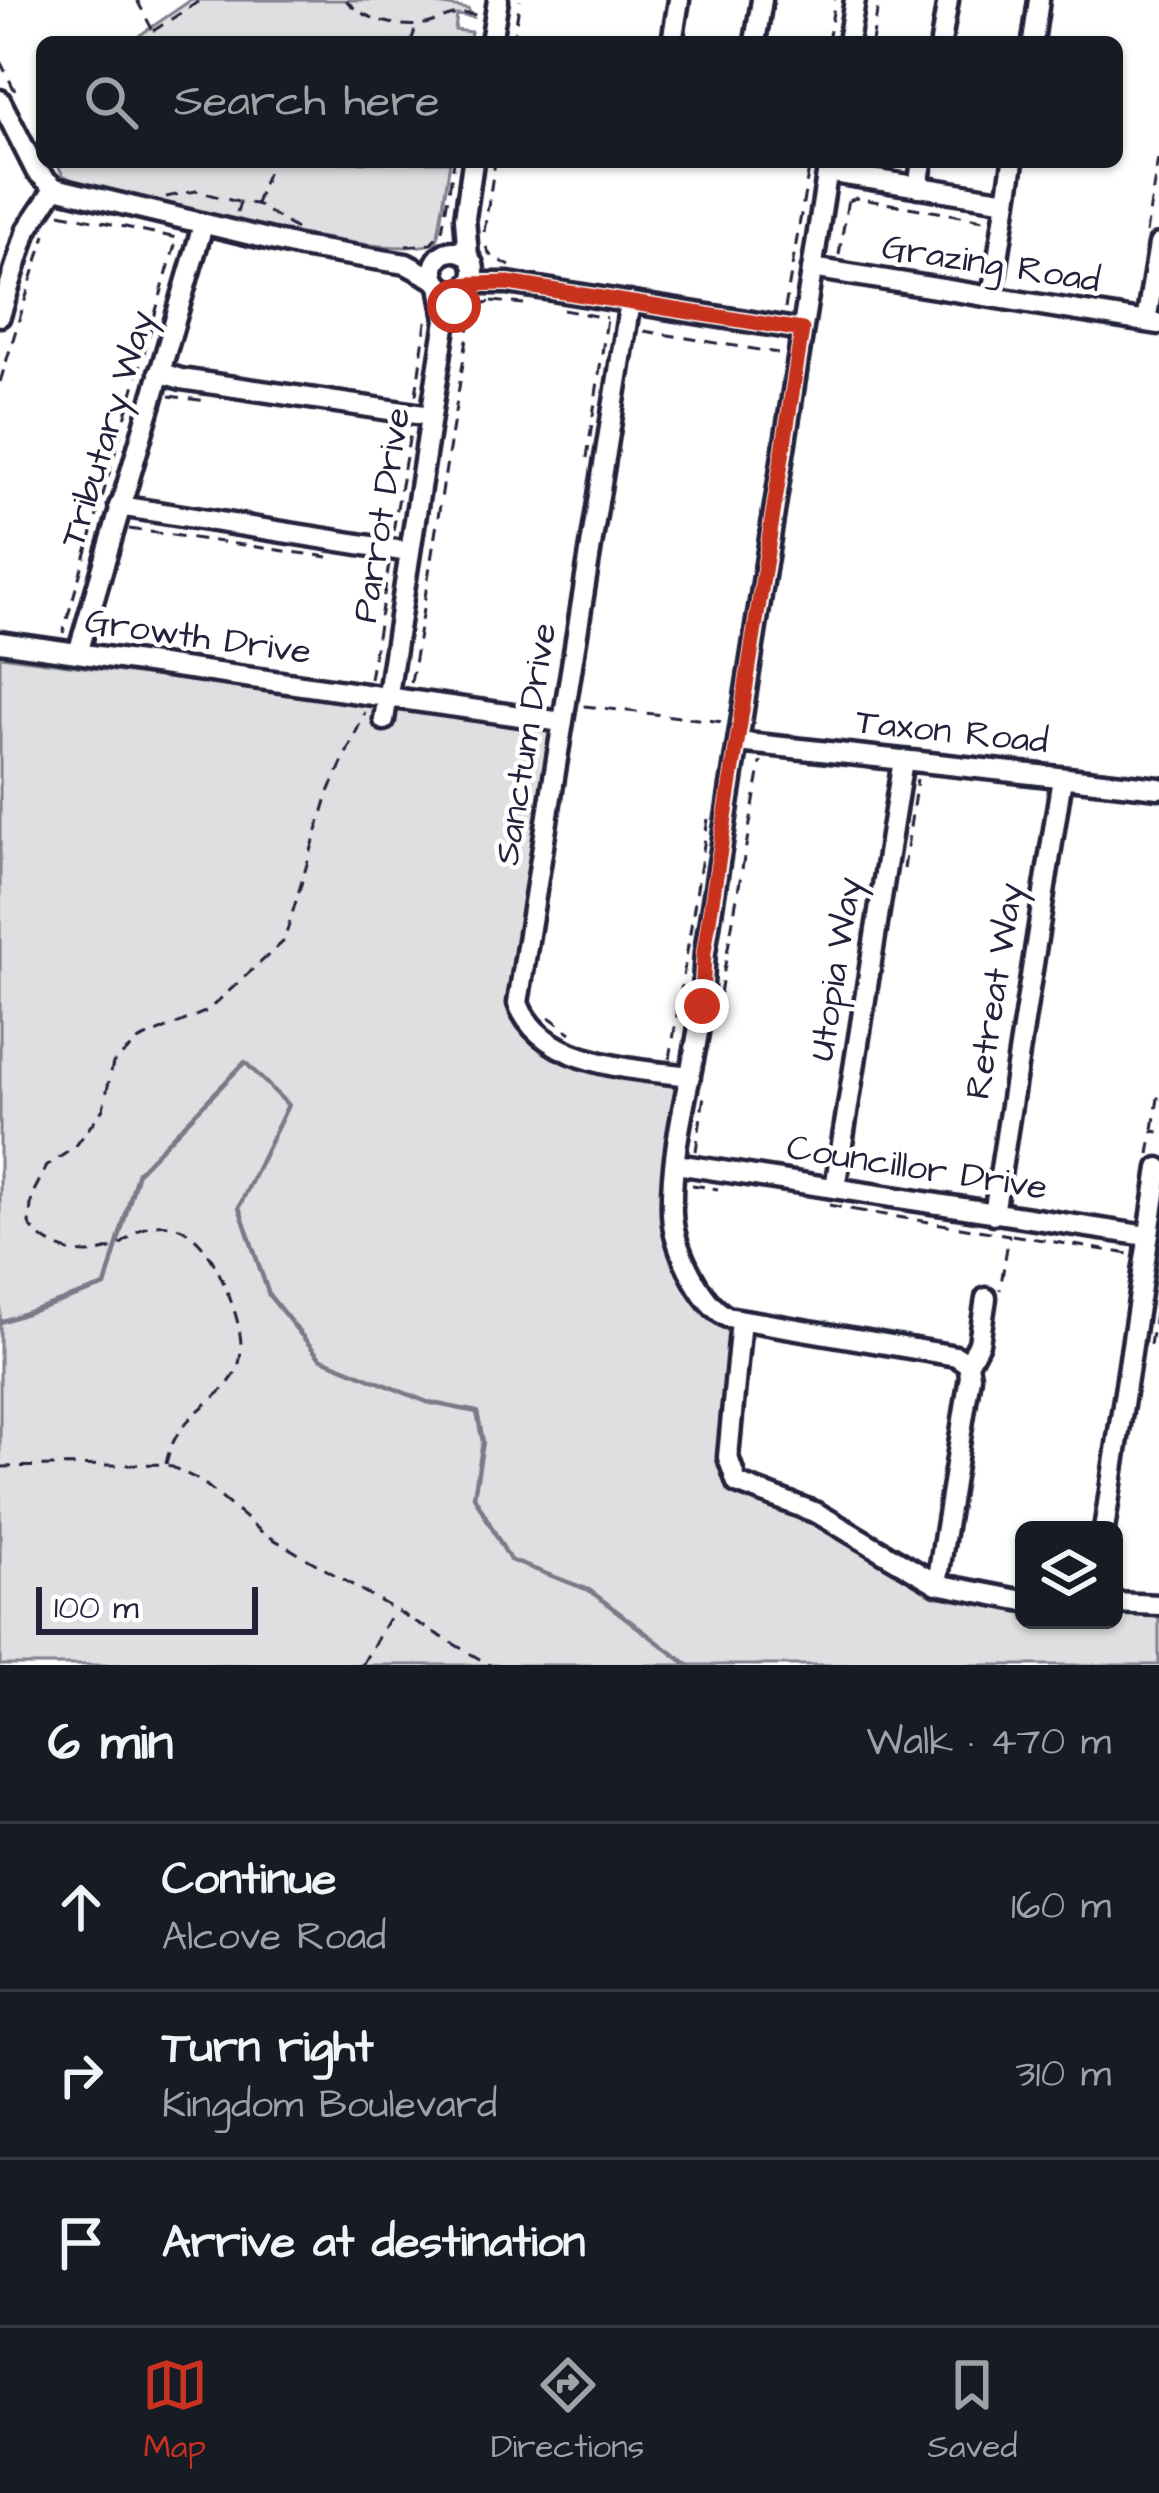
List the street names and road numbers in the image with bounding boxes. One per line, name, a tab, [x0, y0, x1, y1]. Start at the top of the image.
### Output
street label: Grazing Road	[878, 222, 1104, 307]
street label: Tributary Way	[48, 304, 168, 554]
street label: Parrot Drive	[340, 404, 424, 626]
street label: Growth Drive	[82, 596, 314, 678]
street label: Sanctum Drive	[482, 619, 570, 869]
street label: Taxon Road	[853, 697, 1051, 767]
street label: Utopia Way	[796, 873, 876, 1064]
street label: Retreat Way	[953, 879, 1037, 1103]
street label: Councillor Drive	[783, 1122, 1051, 1214]

